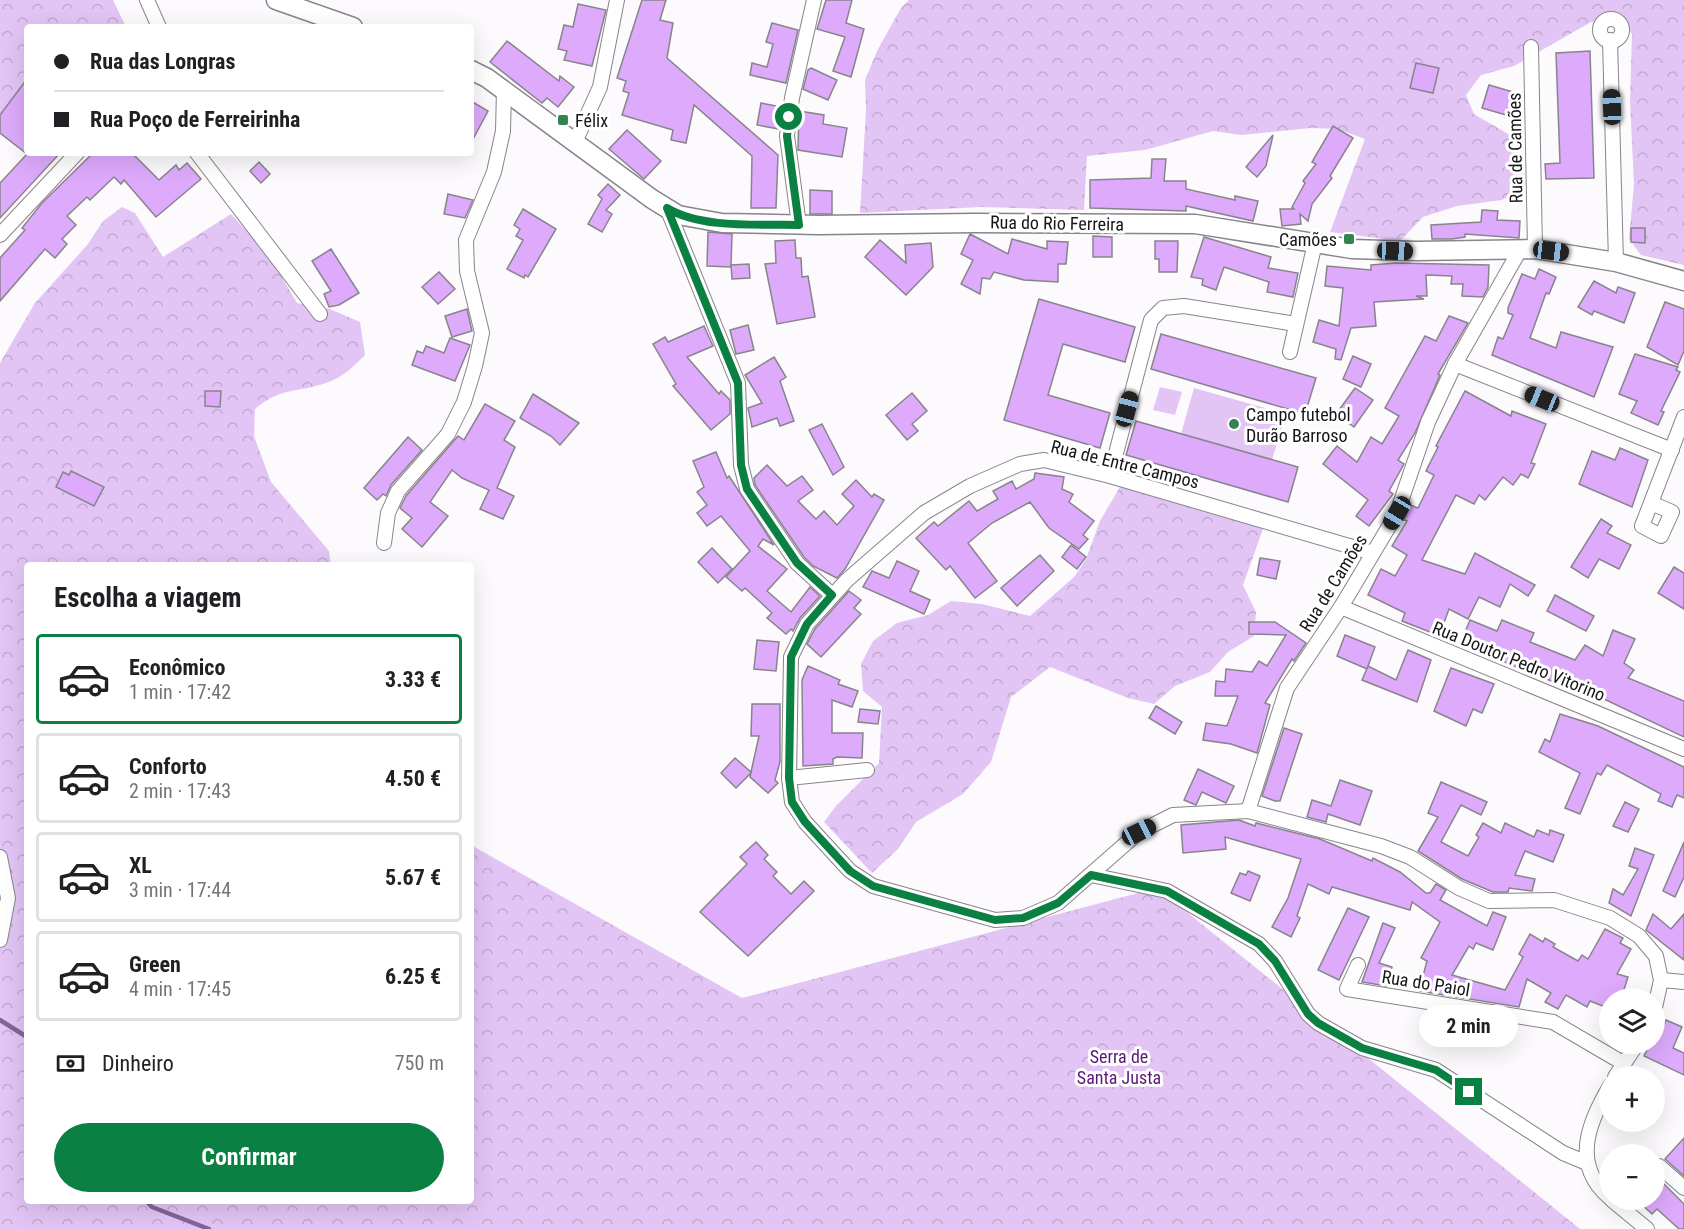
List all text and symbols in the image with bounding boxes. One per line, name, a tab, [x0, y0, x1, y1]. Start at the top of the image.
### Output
text: Rua das Longras	[90, 49, 235, 74]
car	[1602, 89, 1622, 125]
street label: Rua de Camões	[1504, 93, 1526, 203]
route start	[775, 103, 802, 130]
text: Rua Poço de Ferreirinha	[90, 107, 300, 132]
place label: Félix	[575, 110, 608, 131]
marker: Félix	[556, 113, 570, 127]
street label: Rua do Rio Ferreira	[990, 211, 1124, 235]
place label: Camões	[1279, 229, 1337, 250]
marker: Camões	[1342, 232, 1356, 246]
car	[1532, 240, 1570, 262]
car	[1377, 241, 1413, 261]
car	[1522, 384, 1562, 414]
car	[1114, 389, 1140, 429]
place label: Campo futebol Durão Barroso	[1246, 404, 1351, 446]
marker: Campo futebol Durão Barroso	[1227, 417, 1241, 431]
street label: Rua de Entre Campos	[1049, 435, 1201, 493]
car	[1380, 493, 1414, 533]
street label: Rua de Camões	[1295, 531, 1371, 635]
text: Escolha a viagem	[54, 582, 242, 614]
street label: Rua Doutor Pedro Vitorino	[1430, 617, 1608, 705]
icon: car	[57, 652, 111, 706]
text: Econômico	[129, 655, 225, 680]
text: 3.33 €	[385, 667, 441, 692]
text: 1 min · 17:42	[129, 680, 231, 704]
icon: car	[57, 751, 111, 805]
text: Conforto	[129, 754, 207, 779]
text: 4.50 €	[385, 766, 441, 791]
text: 2 min · 17:43	[129, 779, 231, 803]
car	[1119, 816, 1159, 848]
icon: car	[57, 850, 111, 904]
text: XL	[129, 853, 152, 878]
text: 5.67 €	[385, 865, 441, 890]
text: 3 min · 17:44	[129, 878, 231, 902]
icon: car	[57, 949, 111, 1003]
text: Green	[129, 952, 181, 977]
text: 6.25 €	[385, 964, 441, 989]
street label: Rua do Paiol	[1380, 966, 1472, 1000]
text: 4 min · 17:45	[129, 977, 231, 1001]
map controls	[1599, 988, 1665, 1210]
button: layers	[1599, 988, 1665, 1054]
callout: 2 min	[1420, 1005, 1518, 1047]
text: 2 min	[1446, 1014, 1491, 1038]
park label: Serra de Santa Justa	[1077, 1046, 1161, 1088]
icon: cash	[54, 1047, 87, 1080]
text: Dinheiro	[102, 1051, 174, 1076]
text: 750 m	[395, 1051, 444, 1075]
button: +	[1599, 1066, 1665, 1132]
route end	[1455, 1078, 1482, 1105]
button: Confirmar	[54, 1123, 444, 1192]
button: −	[1599, 1144, 1665, 1210]

